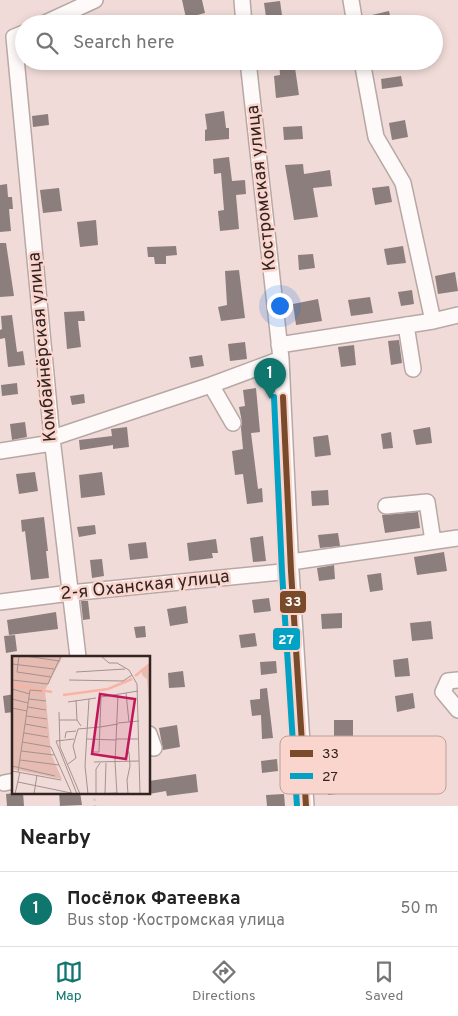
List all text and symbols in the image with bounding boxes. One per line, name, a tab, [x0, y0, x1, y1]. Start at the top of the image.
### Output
search box	[15, 15, 443, 70]
icon: search	[33, 29, 61, 57]
text: Search here	[73, 31, 175, 55]
street label: Костромская улица	[242, 104, 282, 272]
street label: Комбайнёрская улица	[23, 251, 63, 443]
your location	[267, 293, 293, 319]
pin: 1	[254, 358, 286, 399]
street label: 2-я Оханская улица	[59, 566, 231, 606]
line badge: 33	[279, 590, 307, 614]
text: 33	[285, 594, 301, 611]
line badge: 27	[272, 627, 301, 651]
text: 27	[278, 632, 294, 649]
inset map	[12, 656, 150, 794]
legend	[280, 736, 446, 794]
text: 33	[322, 746, 339, 763]
text: 27	[322, 769, 338, 786]
text: Nearby	[20, 825, 91, 852]
text: Посёлок Фатеевка	[67, 887, 241, 911]
text: 1	[33, 899, 39, 919]
text: 50 m	[401, 899, 438, 919]
text: Bus stop · Костромская улица	[67, 911, 285, 931]
tab: Map	[55, 958, 83, 1005]
tab: Directions	[192, 958, 256, 1005]
tab: Saved	[365, 958, 403, 1005]

